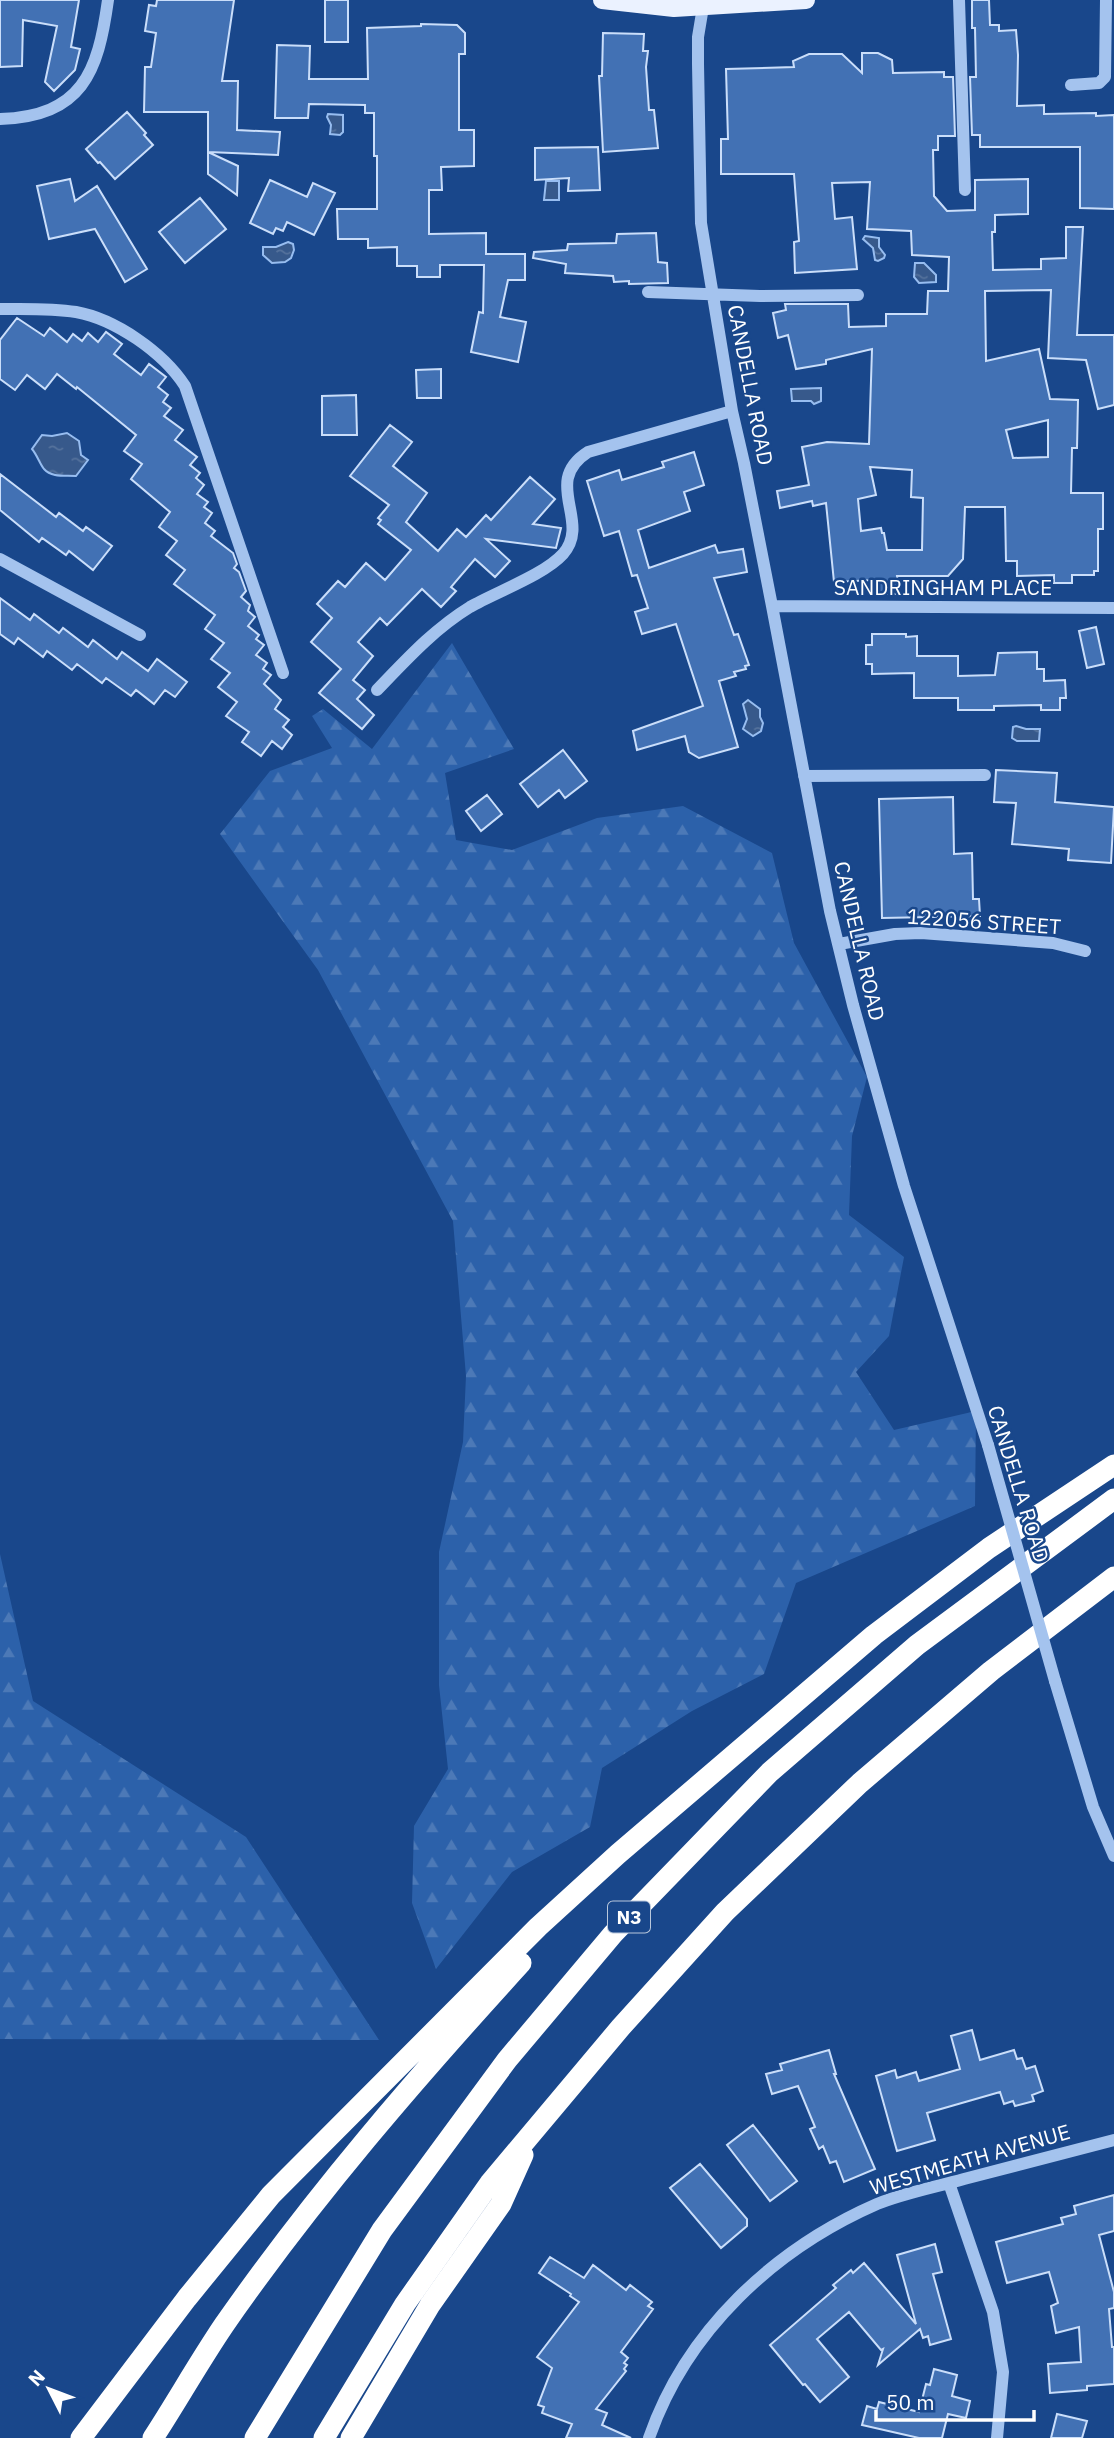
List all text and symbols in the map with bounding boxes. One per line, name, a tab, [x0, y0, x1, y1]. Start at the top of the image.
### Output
street label: CANDELLA ROAD	[722, 302, 780, 467]
street label: SANDRINGHAM PLACE	[834, 573, 1052, 601]
street label: CANDELLA ROAD	[828, 858, 892, 1023]
street label: 122056 STREET	[906, 902, 1062, 940]
street label: CANDELLA ROAD	[982, 1402, 1056, 1566]
road number: N3	[608, 1901, 650, 1932]
street label: WESTMEATH AVENUE	[866, 2117, 1073, 2201]
north arrow	[14, 2354, 84, 2424]
text: N	[23, 2364, 50, 2391]
scale bar	[876, 2378, 1034, 2422]
text: 50 m	[886, 2388, 935, 2416]

